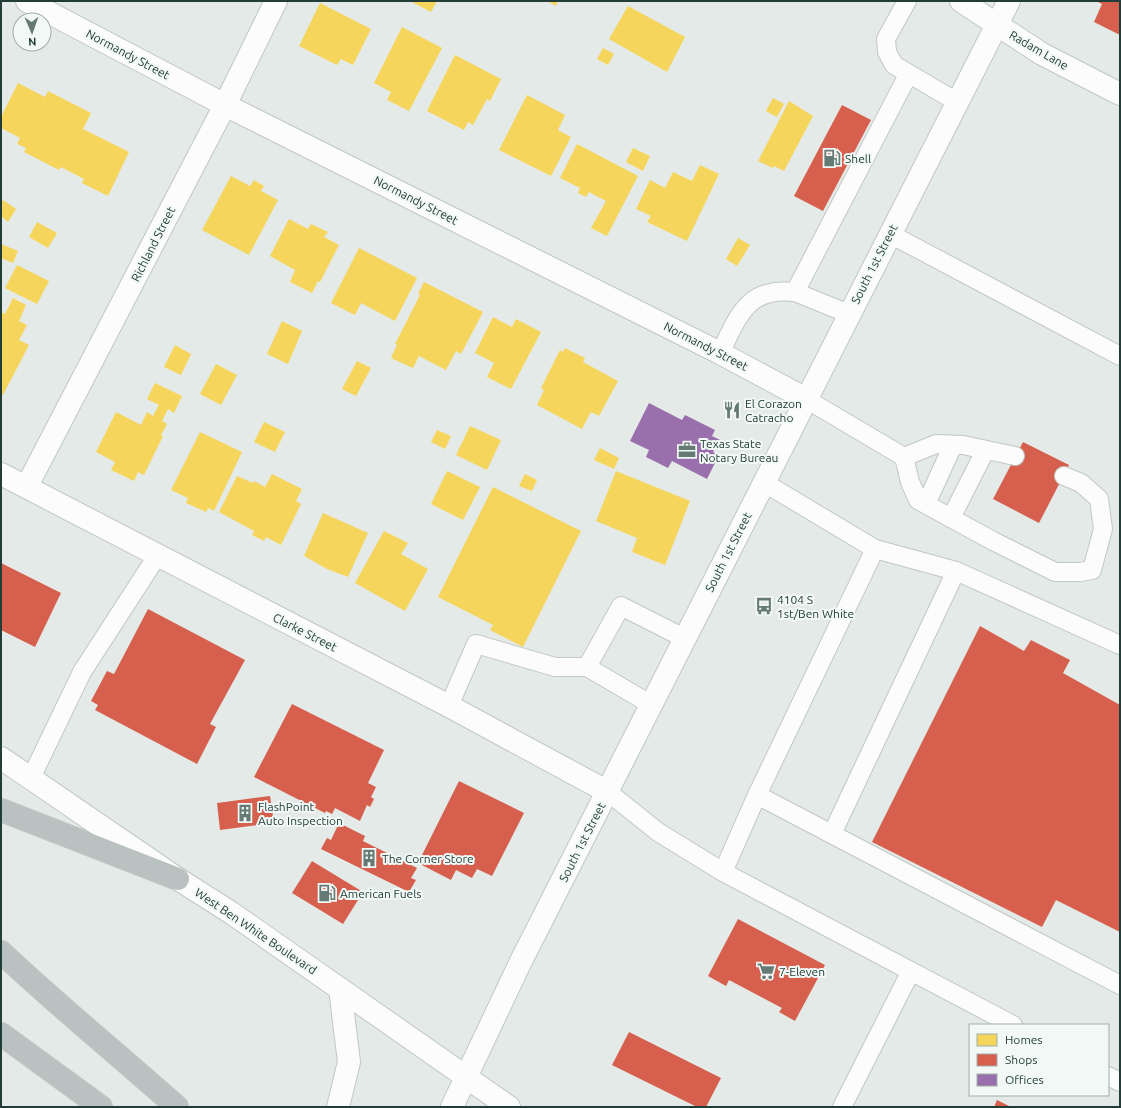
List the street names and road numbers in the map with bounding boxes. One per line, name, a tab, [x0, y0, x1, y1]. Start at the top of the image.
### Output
street label: Normandy Street	[84, 27, 172, 82]
street label: Radam Lane	[1007, 28, 1071, 72]
street label: Normandy Street	[372, 173, 460, 227]
street label: Richland Street	[129, 204, 178, 284]
street label: South 1st Street	[848, 222, 900, 306]
street label: Normandy Street	[662, 319, 750, 373]
street label: South 1st Street	[702, 510, 754, 594]
street label: Clarke Street	[271, 610, 339, 654]
street label: South 1st Street	[556, 800, 608, 884]
street label: West Ben White Boulevard	[193, 885, 319, 977]

